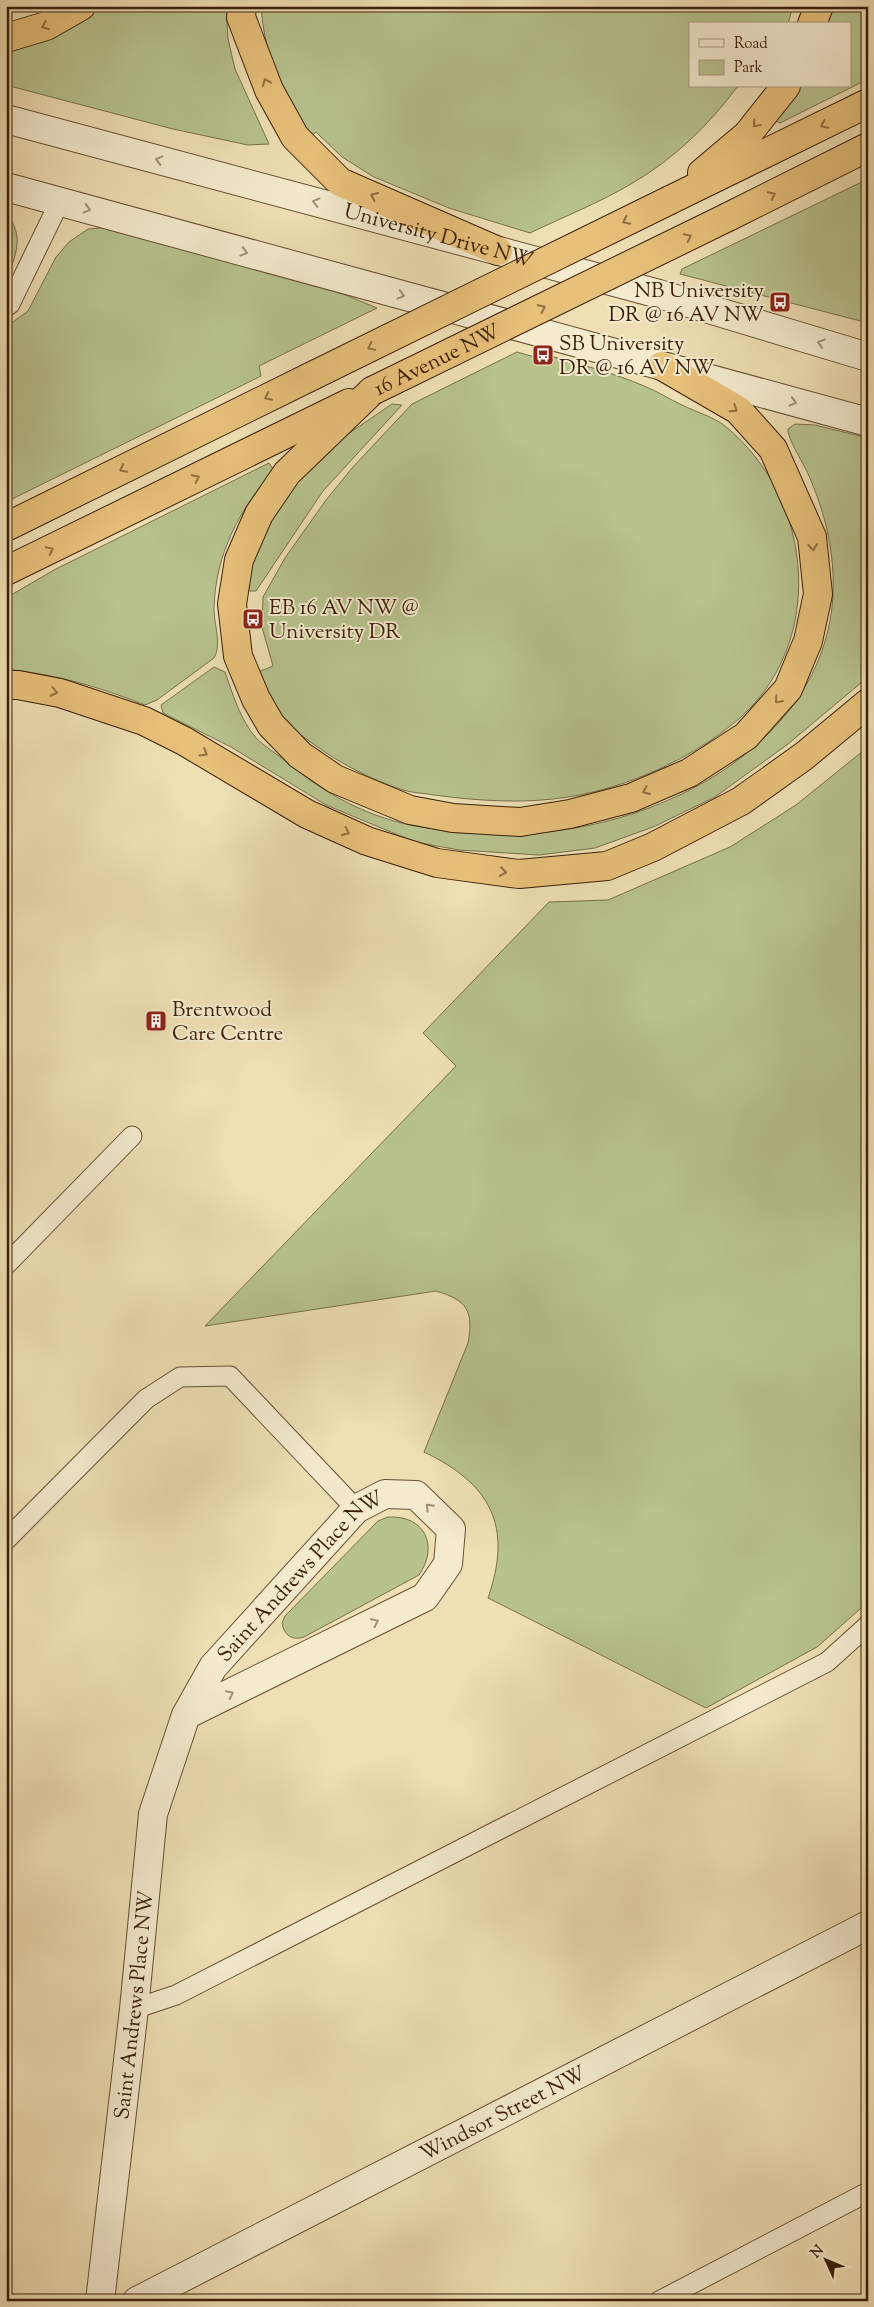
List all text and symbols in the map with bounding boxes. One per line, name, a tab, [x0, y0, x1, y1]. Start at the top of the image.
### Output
one-way arrow	[41, 19, 50, 30]
legend	[689, 22, 852, 88]
text: Road	[734, 34, 768, 55]
text: Park	[734, 58, 763, 79]
one-way arrow	[261, 78, 272, 87]
one-way arrow	[752, 119, 761, 128]
one-way arrow	[820, 119, 829, 129]
one-way arrow	[155, 155, 164, 166]
one-way arrow	[766, 191, 775, 201]
one-way arrow	[370, 192, 379, 203]
one-way arrow	[312, 197, 321, 208]
street label: University Drive NW	[340, 197, 536, 277]
one-way arrow	[83, 203, 92, 214]
one-way arrow	[623, 215, 632, 225]
one-way arrow	[683, 232, 692, 243]
one-way arrow	[239, 246, 247, 256]
place label: NB University DR @ 16 AV NW	[608, 277, 765, 331]
one-way arrow	[396, 289, 404, 299]
bus stop icon: NB University DR @ 16 AV NW	[768, 290, 792, 314]
one-way arrow	[537, 304, 546, 314]
street label: 16 Avenue NW	[370, 318, 506, 405]
place label: SB University DR @ 16 AV NW	[559, 330, 715, 384]
one-way arrow	[817, 338, 826, 348]
one-way arrow	[367, 341, 376, 351]
bus stop icon: SB University DR @ 16 AV NW	[531, 343, 555, 367]
one-way arrow	[264, 391, 273, 401]
one-way arrow	[789, 396, 798, 407]
one-way arrow	[728, 403, 738, 412]
one-way arrow	[119, 463, 128, 473]
one-way arrow	[191, 474, 200, 484]
one-way arrow	[807, 543, 818, 551]
one-way arrow	[45, 546, 54, 556]
place label: EB 16 AV NW @ University DR	[269, 594, 419, 648]
bus stop icon: EB 16 AV NW @ University DR	[241, 607, 265, 631]
one-way arrow	[50, 686, 59, 697]
one-way arrow	[775, 695, 784, 704]
one-way arrow	[199, 747, 208, 757]
one-way arrow	[642, 785, 651, 796]
one-way arrow	[341, 825, 350, 836]
one-way arrow	[499, 866, 507, 877]
place label: Brentwood Care Centre	[172, 996, 283, 1050]
building icon: Brentwood Care Centre	[144, 1009, 168, 1033]
street label: Saint Andrews Place NW	[211, 1484, 389, 1670]
one-way arrow	[425, 1504, 434, 1513]
one-way arrow	[370, 1618, 379, 1628]
one-way arrow	[224, 1690, 233, 1700]
street label: Saint Andrews Place NW	[108, 1889, 162, 2121]
street label: Windsor Street NW	[415, 2060, 592, 2170]
north arrow	[802, 2234, 852, 2284]
text: N	[807, 2241, 829, 2263]

